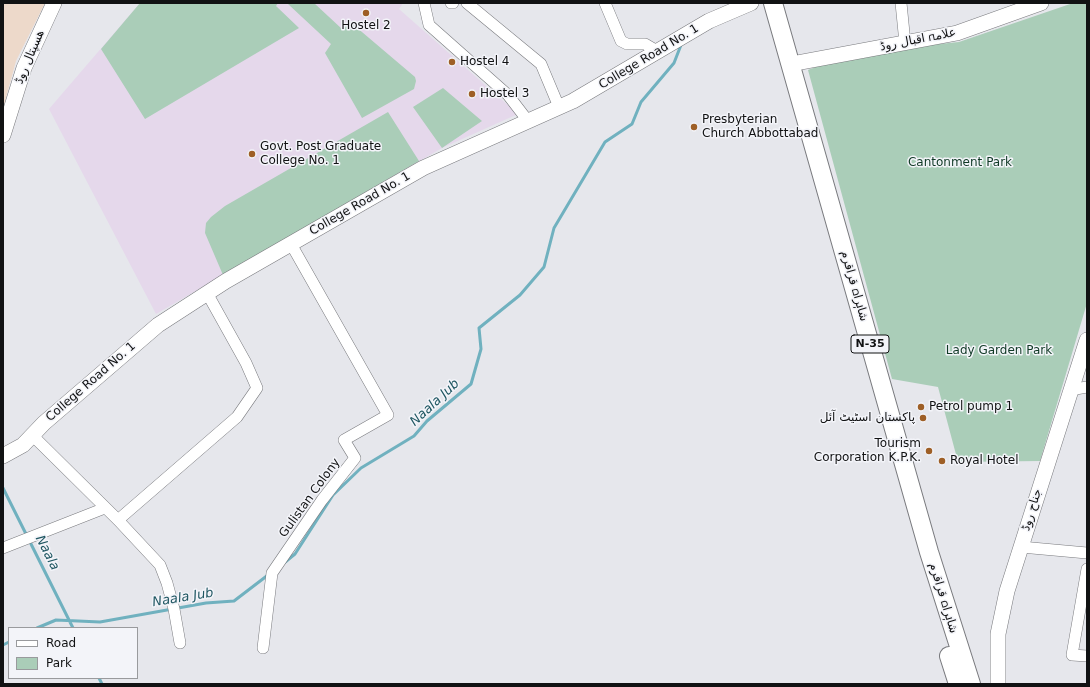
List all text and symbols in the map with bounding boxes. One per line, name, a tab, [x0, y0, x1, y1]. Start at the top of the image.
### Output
marker: Hostel 2	[361, 8, 371, 18]
place label: Hostel 2	[341, 19, 391, 33]
street label: College Road No. 1	[596, 22, 702, 92]
street label: علامہ اقبال روڈ	[879, 26, 957, 54]
street label: ھسپتال روڈ	[12, 28, 48, 86]
place label: Hostel 4	[460, 55, 509, 69]
marker: Hostel 4	[447, 57, 457, 67]
place label: Hostel 3	[480, 87, 529, 101]
marker: Hostel 3	[467, 89, 477, 99]
place label: Presbyterian Church Abbottabad	[702, 113, 818, 141]
marker: Presbyterian Church Abbottabad	[689, 122, 699, 132]
place label: Govt. Post Graduate College No. 1	[260, 140, 381, 168]
marker: Govt. Post Graduate College No. 1	[247, 149, 257, 159]
park label: Cantonment Park	[908, 156, 1012, 170]
street label: College Road No. 1	[307, 169, 413, 239]
street label: شاہراہ قراقرم	[837, 249, 871, 323]
road number: N-35	[851, 335, 889, 353]
street label: College Road No. 1	[43, 339, 139, 425]
park label: Lady Garden Park	[946, 344, 1052, 358]
water label: Naala Jub	[407, 376, 463, 430]
place label: Petrol pump 1	[929, 400, 1013, 414]
marker: Petrol pump 1	[916, 402, 926, 412]
place label: پاکستان اسٹیٹ آئل	[820, 411, 915, 425]
marker: پاکستان اسٹیٹ آئل	[918, 413, 928, 423]
place label: Tourism Corporation K.P.K.	[814, 437, 921, 465]
marker: Tourism Corporation K.P.K.	[924, 446, 934, 456]
place label: Royal Hotel	[950, 454, 1019, 468]
street label: Gulistan Colony	[276, 456, 344, 540]
marker: Royal Hotel	[937, 456, 947, 466]
street label: جناح روڈ	[1019, 487, 1045, 533]
water label: Naala	[32, 533, 62, 573]
street label: شاہراہ قراقرم	[925, 561, 961, 635]
water label: Naala Jub	[151, 585, 215, 611]
legend	[8, 627, 138, 679]
text: Road	[46, 636, 76, 650]
text: Park	[46, 656, 72, 670]

